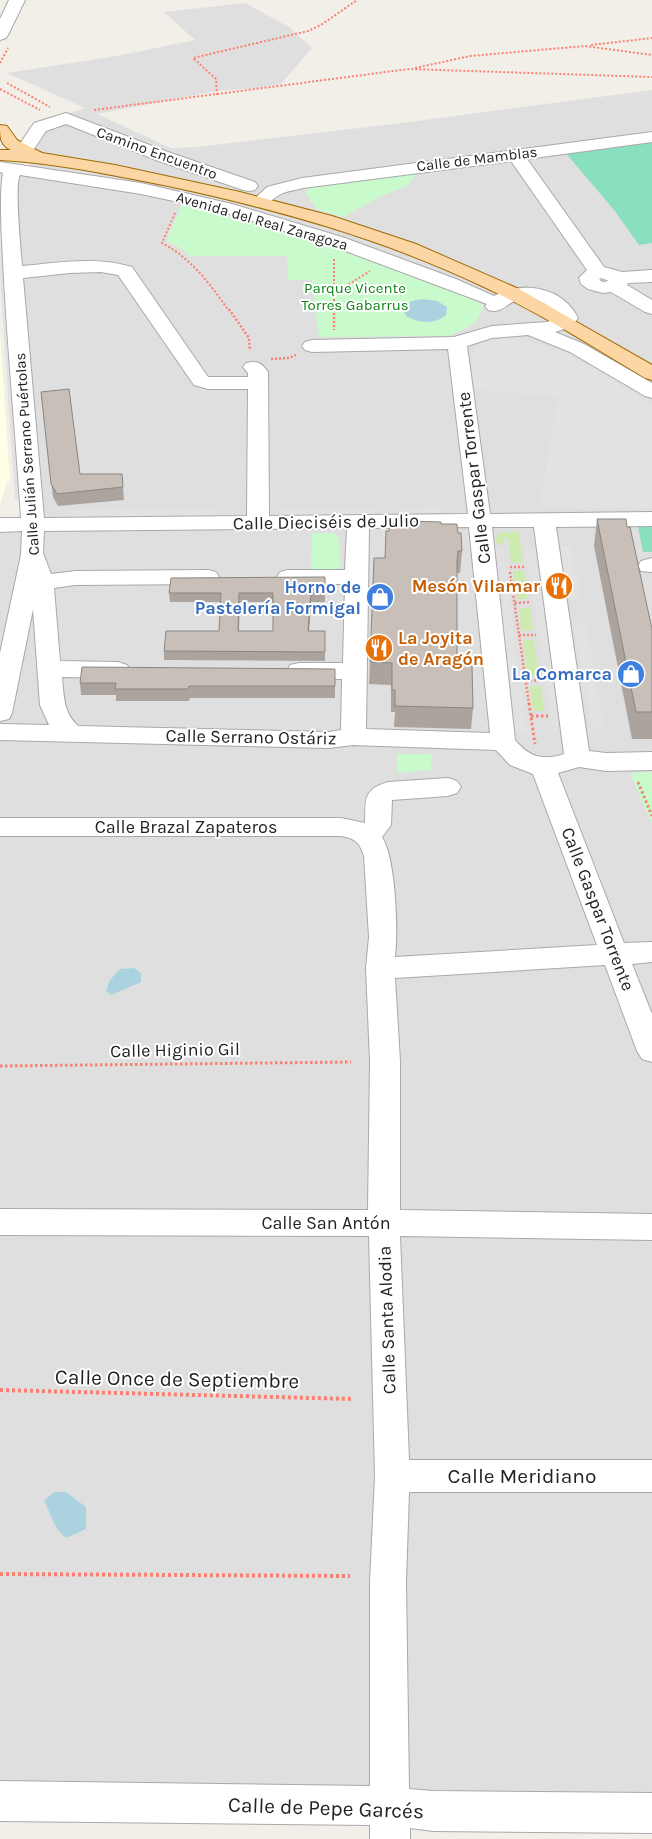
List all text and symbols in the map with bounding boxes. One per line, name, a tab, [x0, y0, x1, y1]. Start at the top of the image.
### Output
street label: Camino Encuentro	[94, 123, 220, 183]
street label: Calle de Mamblas	[416, 143, 538, 175]
street label: Avenida del Real Zaragoza	[174, 188, 350, 254]
park label: Parque Vicente Torres Gabarrus	[301, 279, 409, 314]
street label: Calle Julián Serrano Puértolas	[11, 352, 43, 556]
street label: Calle Gaspar Torrente	[453, 391, 495, 565]
street label: Calle Dieciséis de Julio	[233, 509, 419, 535]
restaurant icon: Mesón Vilamar	[544, 571, 574, 601]
place label: Mesón Vilamar	[412, 575, 540, 597]
place label: Horno de Pastelería Formigal	[195, 576, 361, 619]
shop icon: Horno de Pastelería Formigal	[365, 582, 395, 612]
place label: La Joyita de Aragón	[398, 627, 484, 670]
restaurant icon: La Joyita de Aragón	[364, 633, 394, 663]
shop icon: La Comarca	[616, 659, 646, 689]
place label: La Comarca	[512, 663, 612, 685]
street label: Calle Serrano Ostáriz	[165, 725, 337, 749]
street label: Calle Brazal Zapateros	[95, 816, 277, 838]
street label: Calle Gaspar Torrente	[557, 824, 639, 994]
street label: Calle Higinio Gil	[110, 1038, 240, 1062]
street label: Calle San Antón	[261, 1212, 391, 1234]
street label: Calle Santa Alodia	[373, 1246, 401, 1394]
street label: Calle Once de Septiembre	[55, 1365, 299, 1393]
street label: Calle Meridiano	[448, 1464, 596, 1488]
street label: Calle de Pepe Garcés	[228, 1793, 424, 1823]

